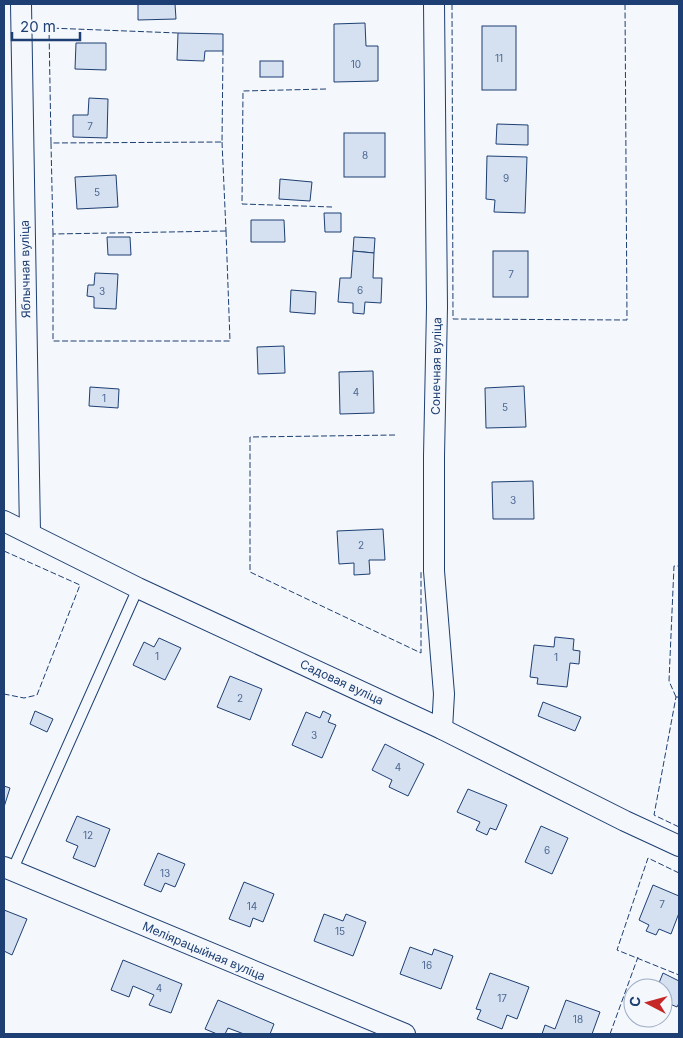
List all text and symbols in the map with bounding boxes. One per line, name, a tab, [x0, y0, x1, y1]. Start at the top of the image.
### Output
scale bar	[12, 10, 80, 42]
text: 20 m	[20, 17, 56, 36]
house number: 11	[495, 52, 503, 64]
house number: 10	[351, 58, 361, 70]
house number: 7	[87, 120, 93, 132]
house number: 8	[362, 149, 368, 161]
house number: 9	[503, 172, 509, 184]
house number: 5	[94, 186, 100, 198]
street label: Яблычная вуліца	[17, 220, 33, 318]
house number: 7	[508, 268, 514, 280]
house number: 6	[357, 284, 363, 296]
house number: 3	[99, 285, 105, 297]
street label: Сонечная вуліца	[428, 317, 444, 415]
house number: 4	[353, 386, 359, 398]
house number: 1	[102, 392, 106, 404]
house number: 5	[502, 401, 508, 413]
house number: 3	[510, 494, 516, 506]
house number: 2	[358, 539, 364, 551]
house number: 1	[155, 650, 159, 662]
house number: 1	[554, 651, 558, 663]
street label: Садовая вуліца	[298, 656, 386, 708]
house number: 2	[237, 692, 243, 704]
house number: 3	[311, 729, 317, 741]
house number: 4	[395, 761, 401, 773]
house number: 12	[83, 829, 93, 841]
house number: 6	[544, 844, 550, 856]
house number: 13	[160, 867, 170, 879]
house number: 7	[659, 898, 665, 910]
house number: 14	[247, 900, 257, 912]
street label: Меліярацыйная вуліца	[140, 918, 268, 984]
house number: 15	[335, 925, 345, 937]
house number: 16	[422, 959, 432, 971]
north arrow	[623, 978, 673, 1028]
house number: 4	[156, 982, 162, 994]
house number: 17	[497, 992, 507, 1004]
text: С	[626, 996, 644, 1008]
house number: 18	[573, 1013, 583, 1025]

